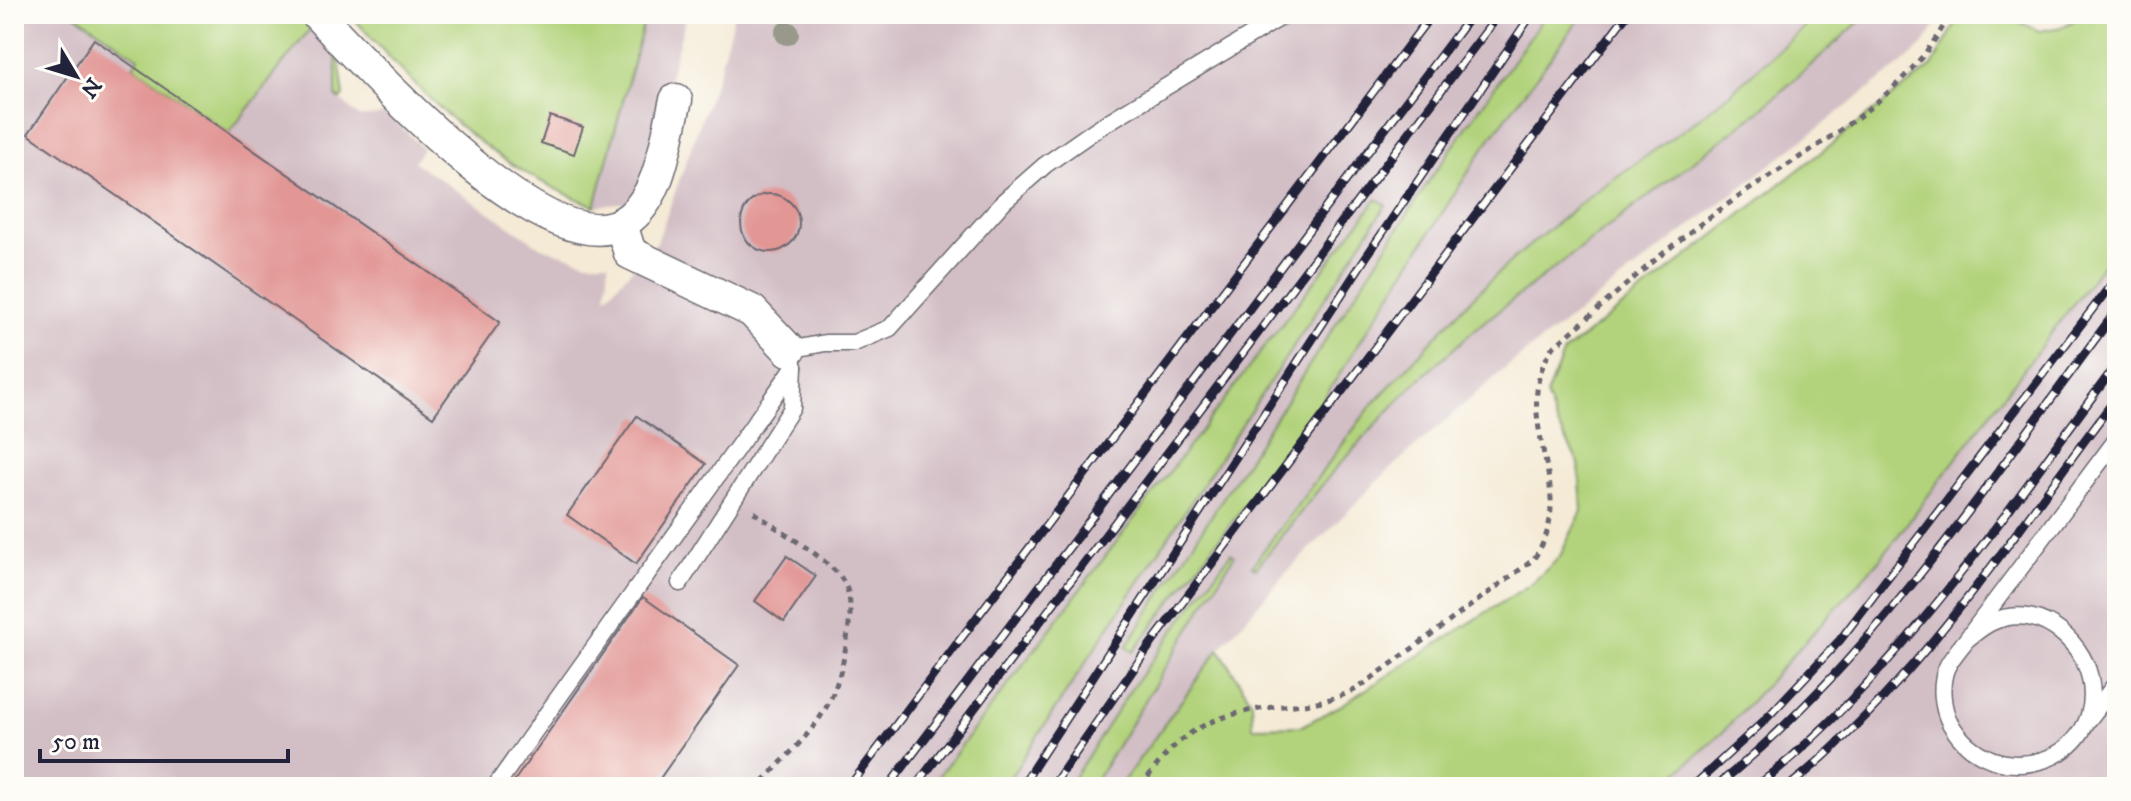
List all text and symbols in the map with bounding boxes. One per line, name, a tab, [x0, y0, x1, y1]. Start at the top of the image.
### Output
north arrow	[36, 36, 116, 116]
text: N	[74, 72, 107, 103]
scale bar	[40, 713, 288, 763]
text: 50 m	[52, 727, 100, 757]

